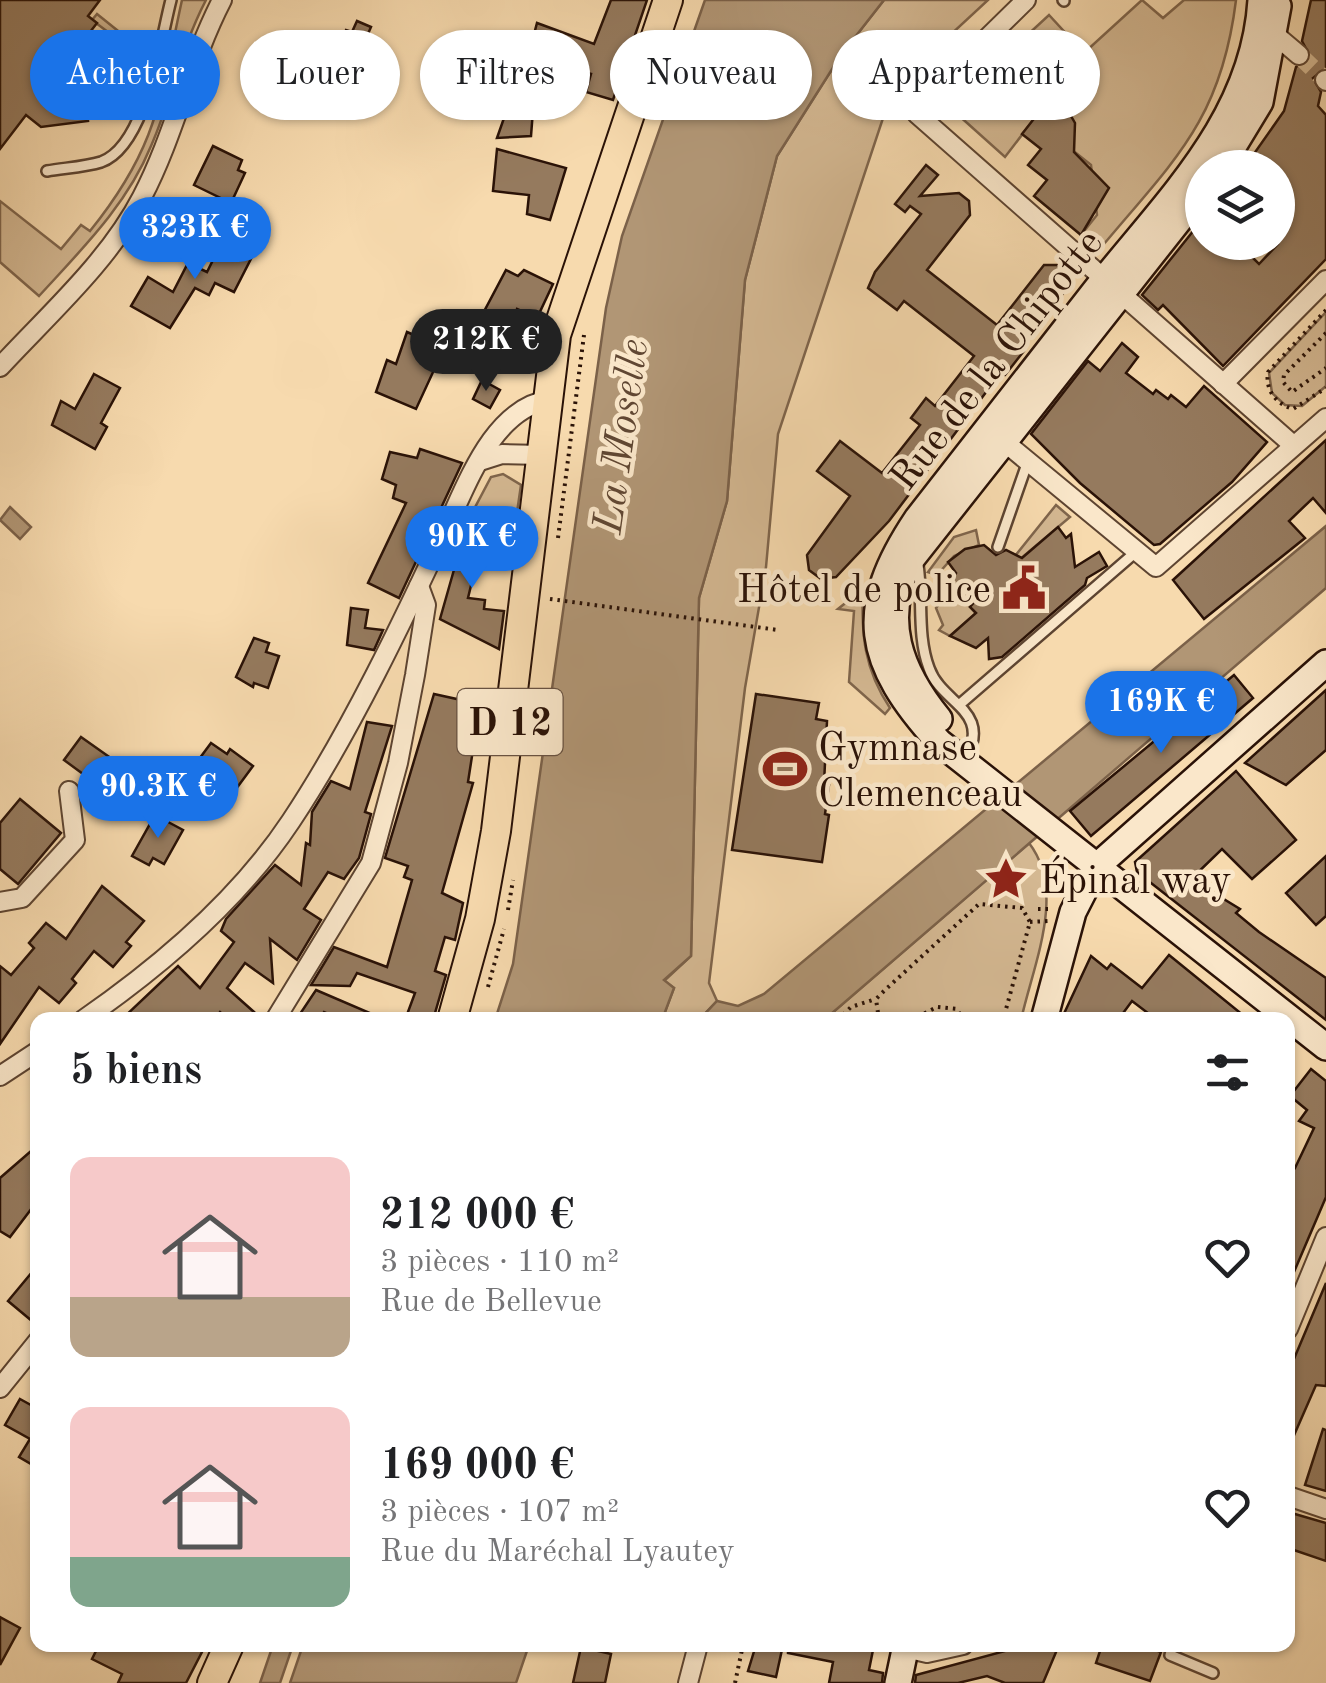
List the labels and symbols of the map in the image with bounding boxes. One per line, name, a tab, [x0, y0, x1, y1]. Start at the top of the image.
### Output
pin: 323K €	[114, 197, 276, 282]
street label: Rue de la Chipotte	[884, 224, 1112, 499]
pin: 212K €	[405, 309, 567, 394]
water label: La Moselle	[588, 336, 657, 538]
pin: 90K €	[402, 506, 542, 591]
public building icon: Hôtel de police	[1000, 564, 1048, 612]
place label: Hôtel de police	[737, 572, 991, 612]
pin: 169K €	[1080, 671, 1242, 756]
road number: D 12	[458, 689, 562, 755]
place label: Gymnase Clemenceau	[818, 730, 1023, 816]
sports icon: Gymnase Clemenceau	[761, 745, 809, 793]
pin: 90.3K €	[66, 756, 250, 841]
place icon: Épinal way	[982, 855, 1030, 903]
place label: Épinal way	[1039, 855, 1232, 903]

